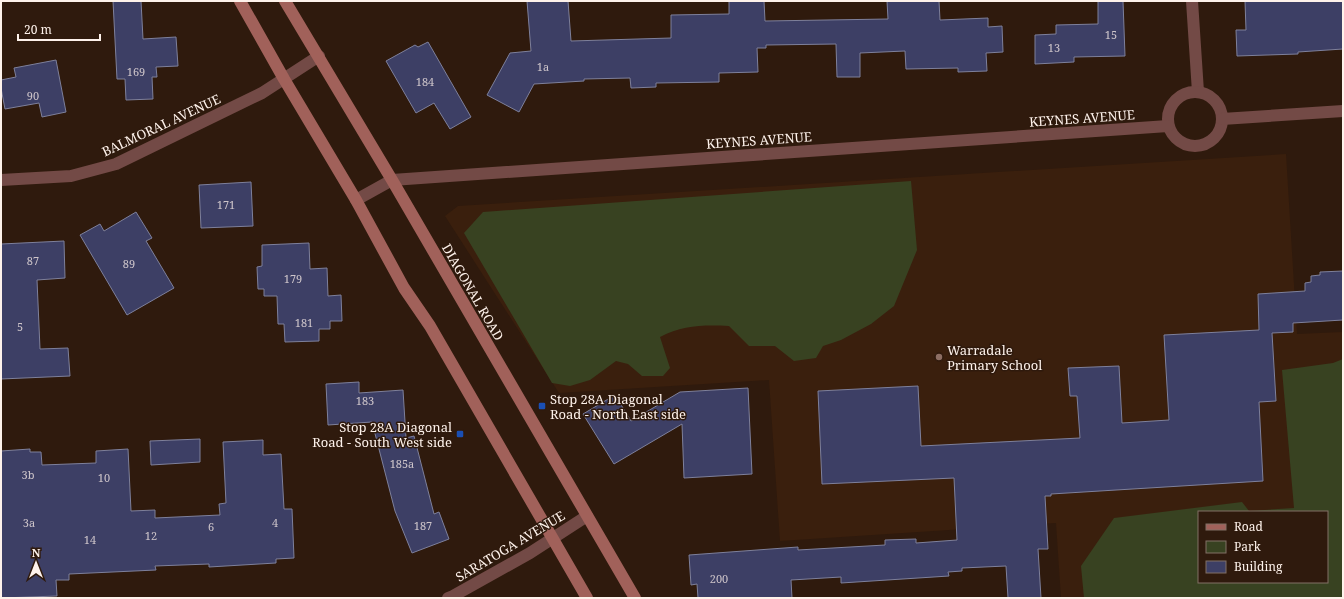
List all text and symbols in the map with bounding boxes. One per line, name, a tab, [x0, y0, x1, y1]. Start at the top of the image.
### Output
scale bar	[18, 16, 100, 42]
text: 20 m	[24, 21, 52, 38]
house number: 15	[1105, 27, 1117, 42]
house number: 13	[1048, 40, 1060, 55]
house number: 1a	[537, 59, 549, 74]
house number: 169	[127, 64, 145, 79]
house number: 184	[416, 74, 434, 89]
house number: 90	[27, 88, 39, 103]
street label: BALMORAL AVENUE	[99, 90, 223, 160]
street label: KEYNES AVENUE	[1029, 105, 1135, 131]
street label: KEYNES AVENUE	[706, 127, 812, 153]
house number: 171	[217, 197, 235, 212]
street label: DIAGONAL ROAD	[438, 240, 508, 344]
house number: 87	[27, 253, 39, 268]
house number: 89	[123, 256, 135, 271]
house number: 179	[284, 271, 302, 286]
house number: 181	[295, 315, 313, 330]
house number: 5	[17, 319, 23, 334]
place label: Warradale Primary School	[947, 341, 1042, 374]
marker: Warradale Primary School	[934, 352, 944, 362]
place label: Stop 28A Diagonal Road - North East side	[550, 390, 686, 423]
house number: 183	[356, 393, 374, 408]
marker: Stop 28A Diagonal Road - North East side	[537, 401, 547, 411]
place label: Stop 28A Diagonal Road - South West side	[312, 418, 452, 451]
marker: Stop 28A Diagonal Road - South West side	[455, 429, 465, 439]
house number: 185a	[390, 456, 414, 471]
house number: 3b	[22, 467, 35, 482]
house number: 10	[98, 470, 110, 485]
street label: SARATOGA AVENUE	[452, 506, 568, 586]
legend	[1198, 511, 1328, 583]
house number: 3a	[23, 515, 35, 530]
house number: 4	[272, 515, 278, 530]
house number: 187	[414, 518, 432, 533]
text: Road	[1234, 518, 1264, 535]
house number: 6	[208, 519, 214, 534]
house number: 12	[145, 528, 157, 543]
house number: 14	[84, 532, 96, 547]
text: Park	[1234, 538, 1262, 555]
north arrow	[16, 543, 56, 583]
text: N	[32, 545, 41, 560]
text: Building	[1234, 558, 1283, 575]
house number: 200	[710, 571, 728, 586]

